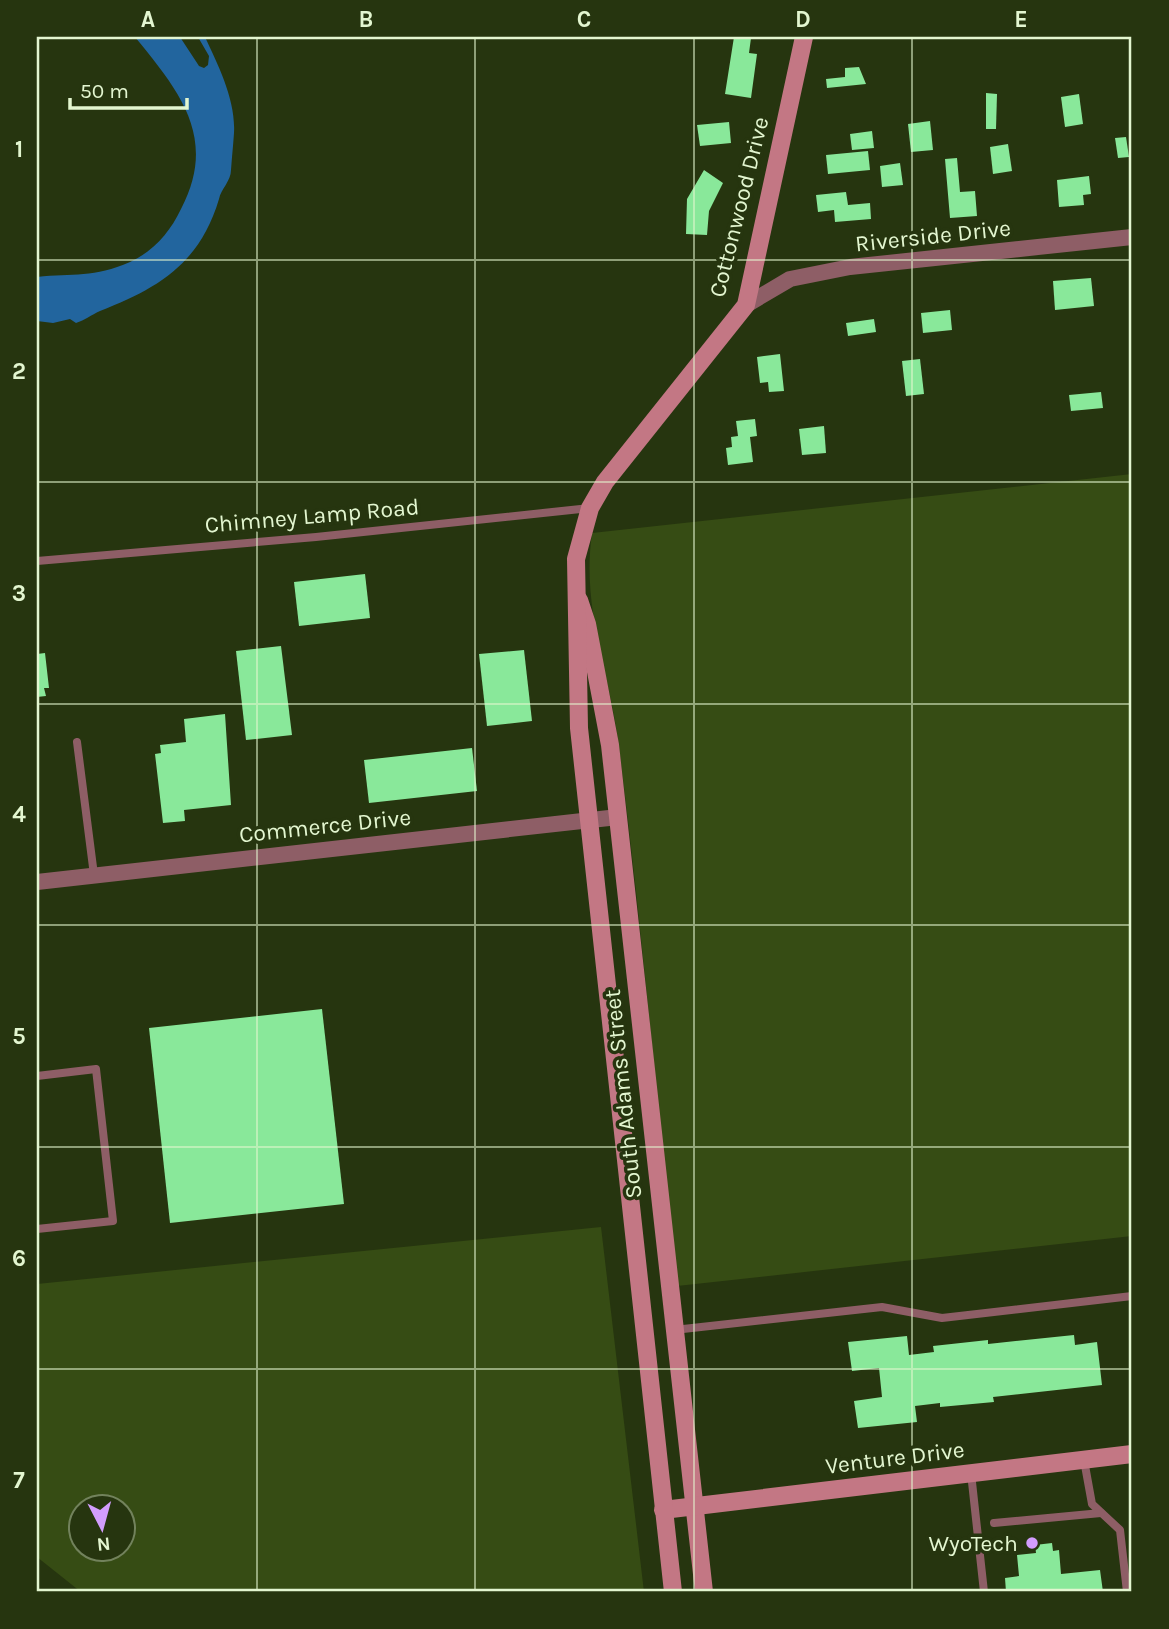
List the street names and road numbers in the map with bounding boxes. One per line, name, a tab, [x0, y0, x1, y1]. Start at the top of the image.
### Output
street label: Cottonwood Drive	[704, 114, 774, 300]
street label: Riverside Drive	[854, 214, 1012, 258]
street label: Chimney Lamp Road	[204, 493, 420, 539]
street label: Commerce Drive	[238, 804, 412, 848]
street label: South Adams Street	[599, 988, 647, 1200]
street label: Venture Drive	[824, 1436, 966, 1480]

